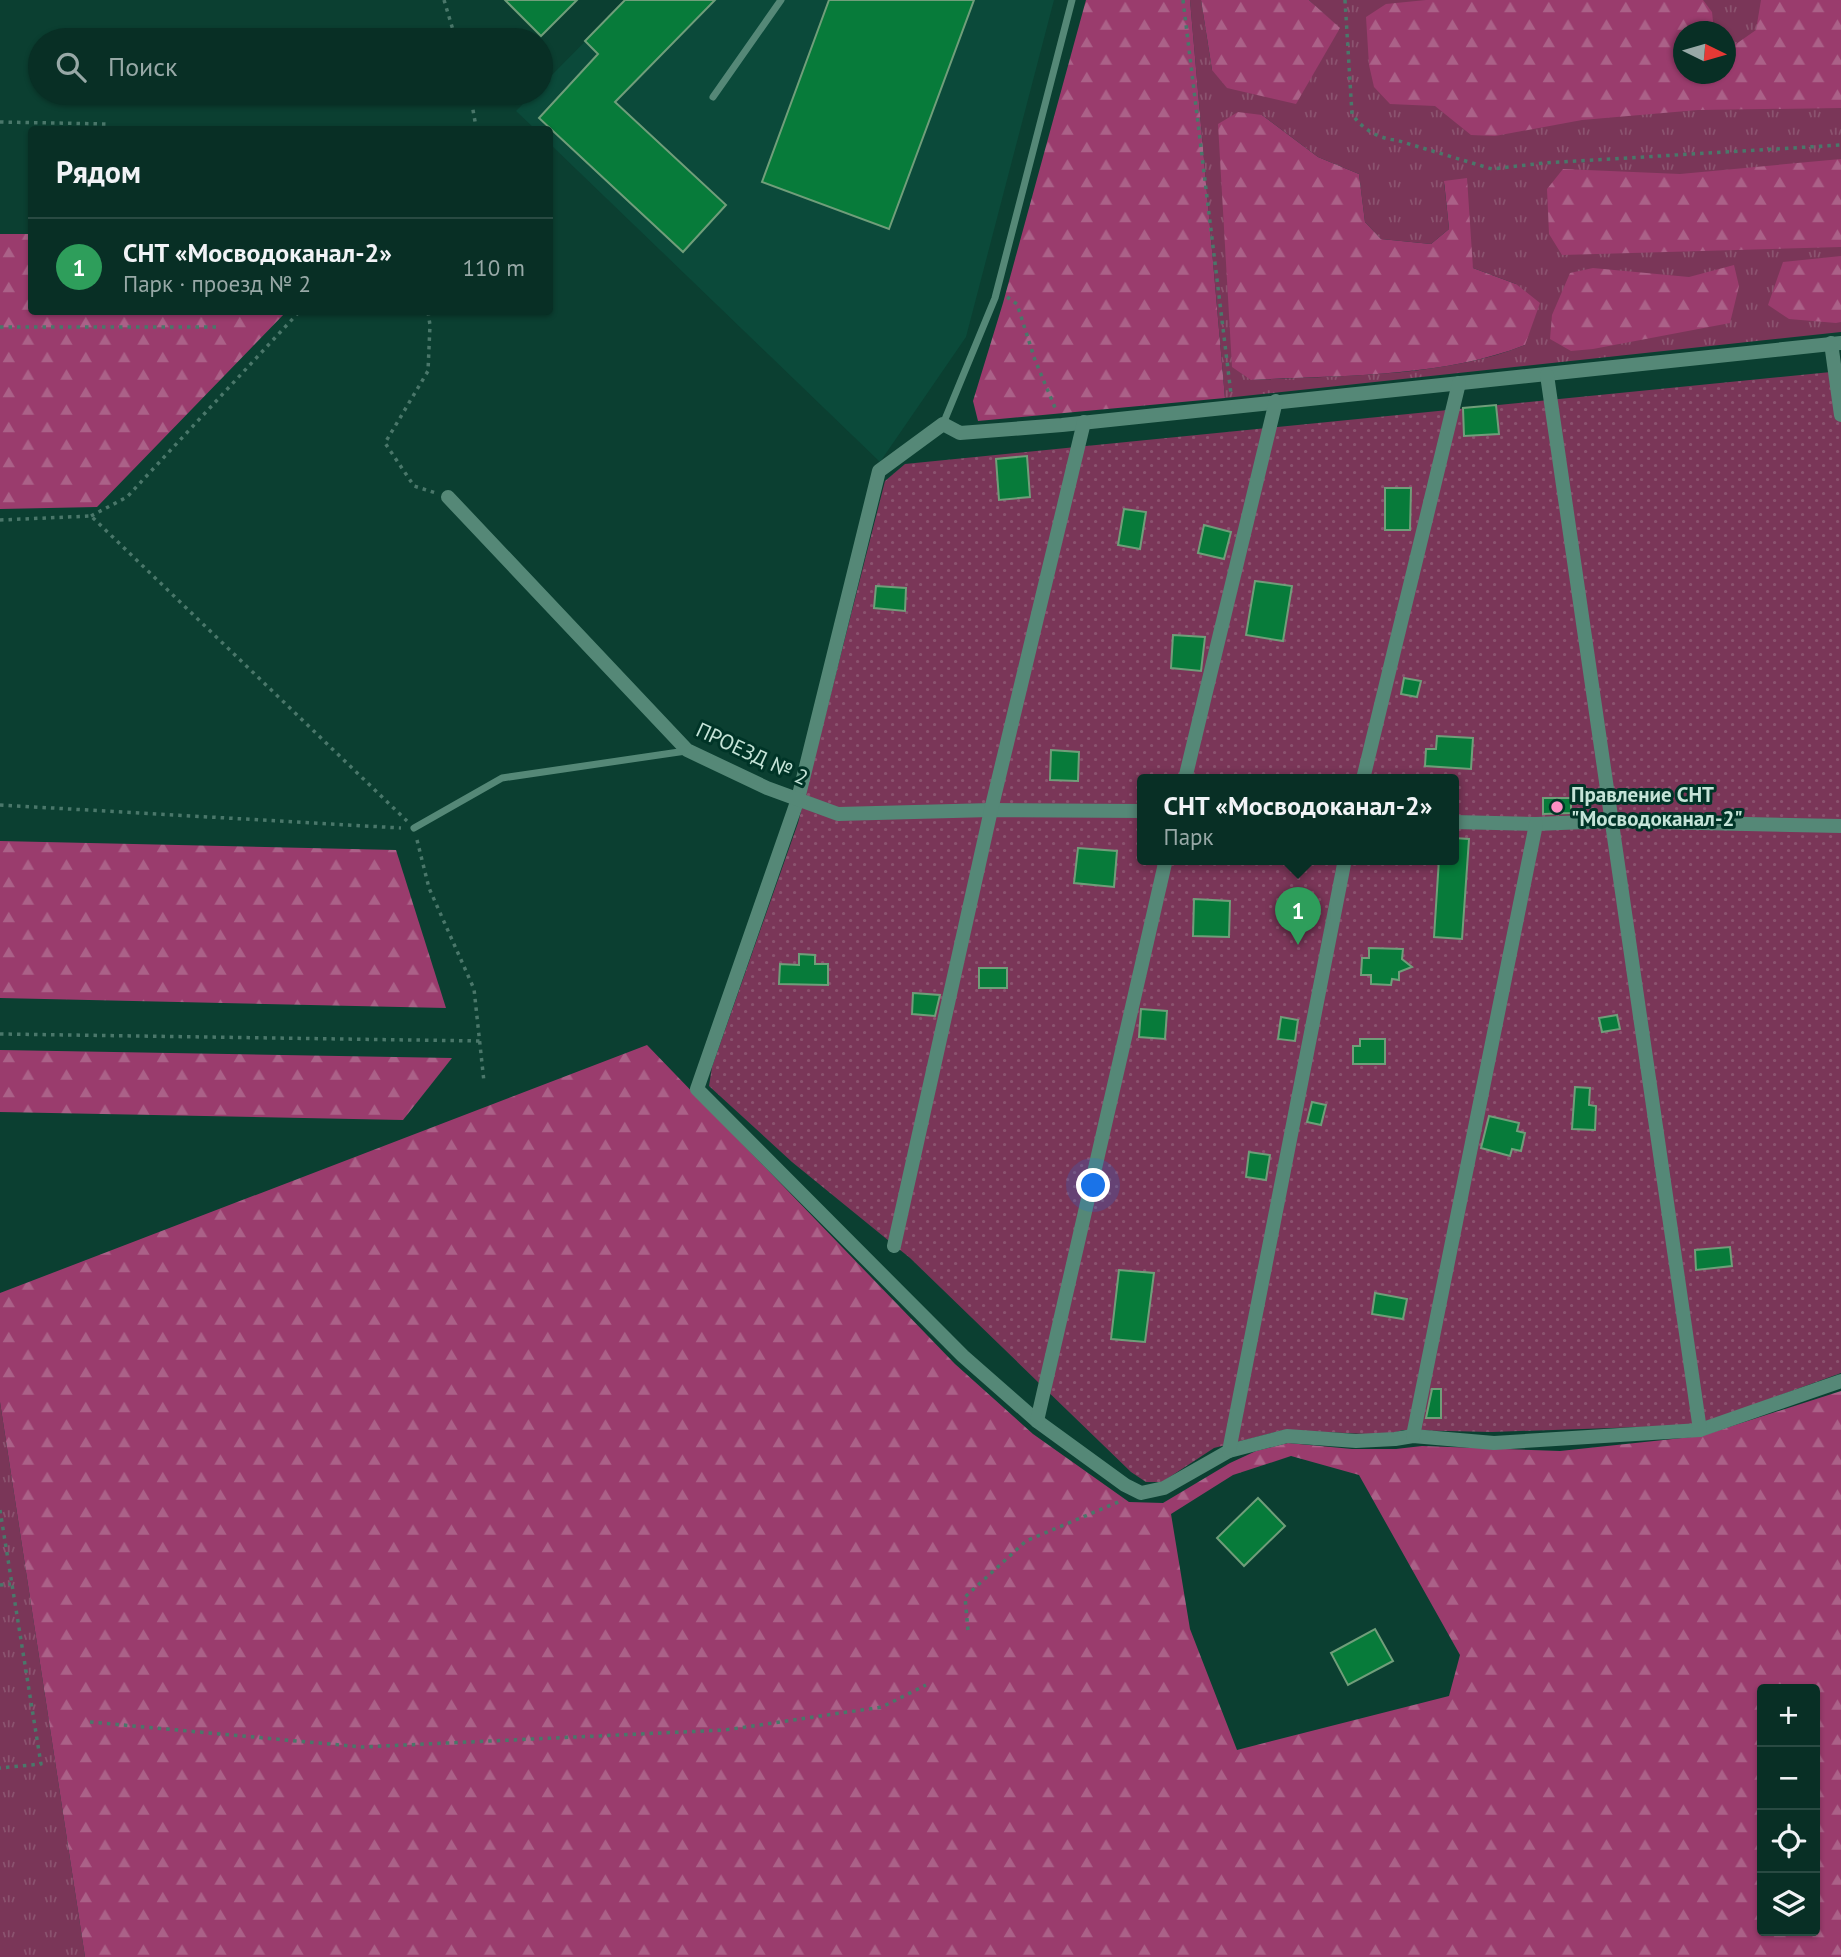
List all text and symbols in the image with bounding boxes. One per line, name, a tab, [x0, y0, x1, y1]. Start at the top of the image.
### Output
north arrow	[1673, 21, 1736, 84]
search box	[28, 28, 553, 105]
icon: search	[52, 48, 90, 86]
text: Поиск	[108, 50, 177, 83]
text: Рядом	[56, 152, 141, 191]
text: СНТ «Мосводоканал-2»	[123, 236, 392, 269]
text: 1	[72, 253, 86, 282]
text: 110 m	[463, 253, 525, 282]
text: Парк · проезд № 2	[123, 269, 311, 298]
street label: ПРОЕЗД № 2	[692, 716, 812, 791]
popup	[1137, 774, 1459, 865]
place label: Правление СНТ "Мосводоканал-2"	[1571, 781, 1743, 832]
text: СНТ «Мосводоканал-2»	[1164, 789, 1432, 822]
marker: Правление СНТ "Мосводоканал-2"	[1549, 799, 1565, 815]
text: Парк	[1164, 822, 1214, 851]
pin: 1	[1275, 887, 1321, 945]
your location	[1076, 1168, 1110, 1202]
map controls	[1757, 1684, 1820, 1936]
button: +	[1757, 1684, 1820, 1747]
button: −	[1757, 1747, 1820, 1810]
button: locate	[1757, 1810, 1820, 1873]
button: layers	[1757, 1873, 1820, 1936]

